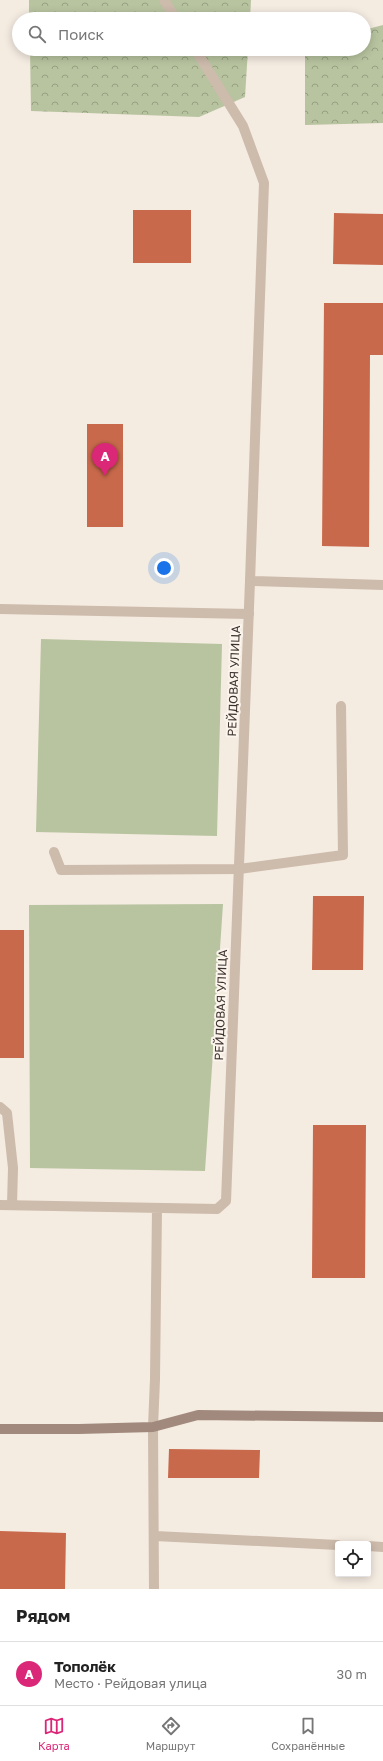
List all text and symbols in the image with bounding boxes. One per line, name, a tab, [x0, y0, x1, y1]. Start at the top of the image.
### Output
search box	[12, 12, 371, 56]
icon: search	[26, 23, 48, 45]
text: Поиск	[58, 25, 104, 43]
pin: A	[92, 443, 118, 476]
your location	[154, 558, 174, 578]
street label: РЕЙДОВАЯ УЛИЦА	[224, 625, 243, 737]
street label: РЕЙДОВАЯ УЛИЦА	[211, 949, 230, 1061]
map controls	[335, 1541, 371, 1577]
button: locate	[335, 1541, 371, 1577]
text: Рядом	[16, 1605, 70, 1626]
text: Тополёк	[54, 1657, 116, 1675]
text: A	[24, 1666, 34, 1682]
text: 30 m	[337, 1666, 367, 1682]
text: Место · Рейдовая улица	[54, 1675, 207, 1691]
tab: Карта	[38, 1715, 70, 1752]
tab: Маршрут	[146, 1715, 195, 1752]
tab: Сохранённые	[271, 1715, 345, 1752]

